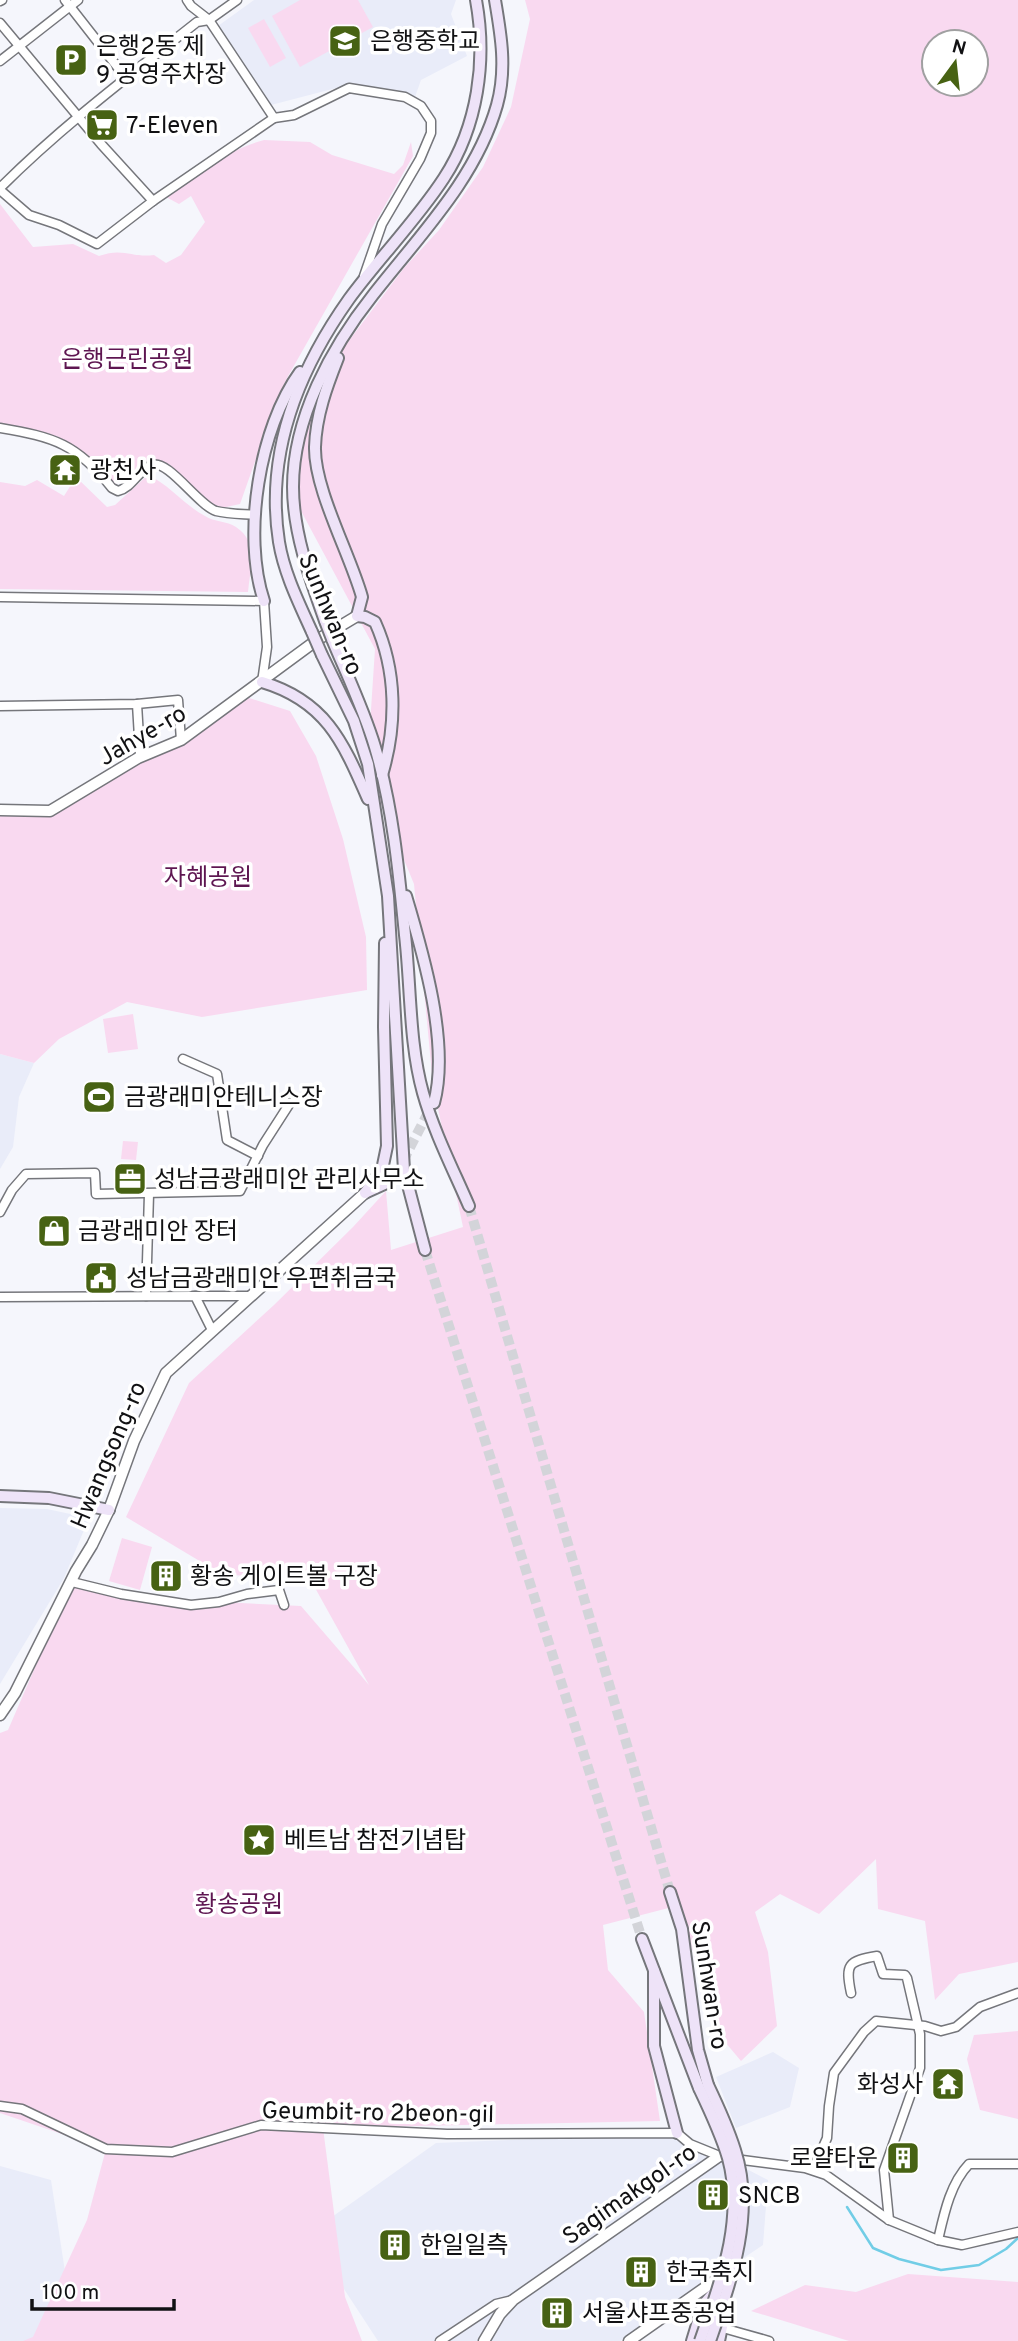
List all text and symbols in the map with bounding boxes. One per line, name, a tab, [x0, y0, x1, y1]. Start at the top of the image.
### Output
school or university icon: 은행중학교	[326, 22, 364, 60]
place label: 은행중학교	[370, 28, 480, 58]
north arrow	[920, 28, 990, 98]
place label: 은행2동 제 9 공영주차장	[96, 33, 226, 91]
text: N	[949, 35, 969, 62]
parking icon: 은행2동 제 9 공영주차장	[52, 41, 90, 79]
supermarket icon: 7-Eleven	[83, 106, 121, 144]
place label: 7-Eleven	[126, 112, 219, 142]
park label: 은행근린공원	[61, 346, 193, 376]
temple icon: 광천사	[46, 451, 84, 489]
place label: 광천사	[90, 457, 156, 487]
street label: Sunhwan-ro	[290, 549, 368, 680]
street label: Jahye-ro	[94, 700, 192, 774]
park label: 자혜공원	[164, 864, 252, 894]
sports icon: 금광래미안테니스장	[80, 1078, 118, 1116]
place label: 금광래미안테니스장	[124, 1084, 323, 1114]
office icon: 성남금광래미안 관리사무소	[111, 1160, 149, 1198]
place label: 성남금광래미안 관리사무소	[154, 1166, 425, 1196]
shop icon: 금광래미안 장터	[35, 1212, 73, 1250]
place label: 금광래미안 장터	[78, 1218, 238, 1248]
public building icon: 성남금광래미안 우편취금국	[82, 1259, 120, 1297]
place label: 성남금광래미안 우편취금국	[126, 1265, 397, 1295]
street label: Hwangsong-ro	[65, 1378, 154, 1534]
building icon: 황송 게이트볼 구장	[147, 1557, 185, 1595]
place label: 황송 게이트볼 구장	[190, 1563, 378, 1593]
place icon: 베트남 참전기념탑	[240, 1821, 278, 1859]
place label: 베트남 참전기념탑	[284, 1827, 466, 1857]
park label: 황송공원	[195, 1891, 283, 1921]
street label: Sunhwan-ro	[683, 1919, 733, 2052]
temple icon: 화성사	[929, 2065, 967, 2103]
place label: 화성사	[857, 2071, 923, 2101]
street label: Geumbit-ro 2beon-gil	[261, 2097, 495, 2131]
street label: Sagimakgol-ro	[557, 2138, 703, 2253]
building icon: 로얄타운	[884, 2139, 922, 2177]
place label: 로얄타운	[790, 2145, 878, 2175]
building icon: SNCB	[694, 2176, 732, 2214]
place label: SNCB	[738, 2182, 800, 2212]
building icon: 한일일측	[376, 2226, 414, 2264]
place label: 한일일측	[420, 2232, 508, 2262]
building icon: 한국축지	[622, 2253, 660, 2291]
place label: 한국축지	[666, 2259, 754, 2289]
scale bar	[32, 2268, 173, 2312]
text: 100 m	[42, 2280, 99, 2307]
building icon: 서울샤프중공업	[538, 2294, 576, 2332]
place label: 서울샤프중공업	[582, 2300, 737, 2330]

